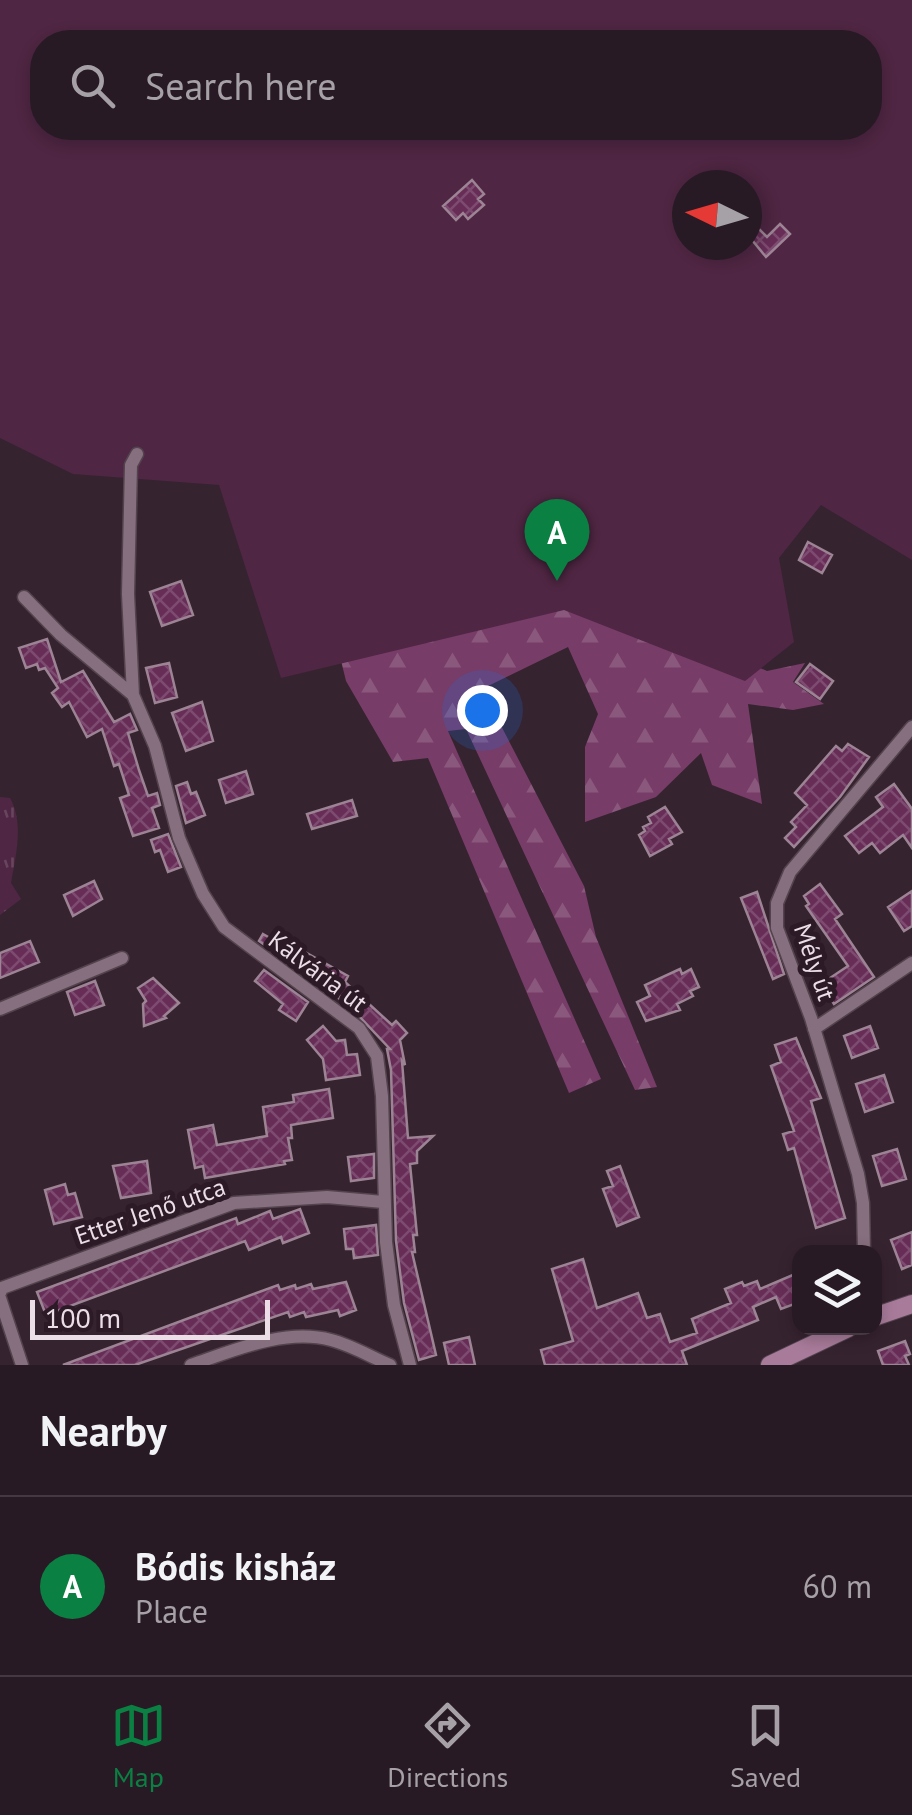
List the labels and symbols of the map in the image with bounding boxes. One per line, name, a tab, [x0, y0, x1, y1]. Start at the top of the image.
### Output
north arrow	[672, 170, 762, 260]
pin: A	[524, 498, 590, 581]
your location	[457, 685, 508, 736]
street label: Mély út	[787, 919, 843, 1005]
street label: Kálvária út	[262, 923, 374, 1019]
street label: Etter Jenő utca	[71, 1170, 229, 1252]
scale bar	[30, 1295, 270, 1340]

